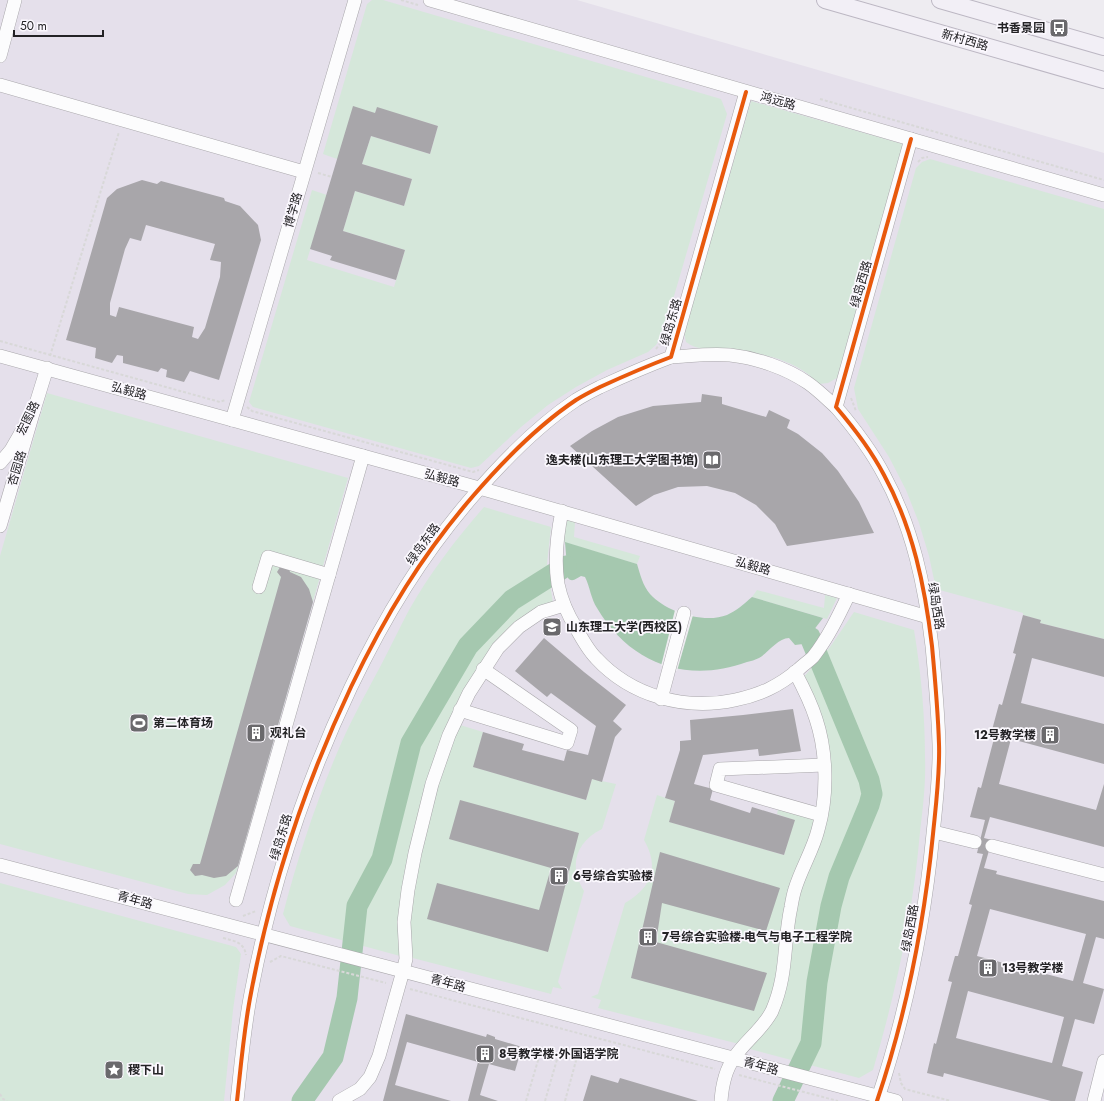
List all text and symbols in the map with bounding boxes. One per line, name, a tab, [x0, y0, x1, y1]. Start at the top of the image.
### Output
scale bar	[14, 12, 103, 38]
text: 50 m	[20, 17, 47, 35]
bus stop icon: 书香景园	[1048, 17, 1070, 39]
place label: 书香景园	[997, 19, 1045, 37]
street label: 新村西路	[939, 25, 991, 55]
street label: 鸿远路	[758, 87, 798, 115]
street label: 博学路	[279, 190, 307, 230]
street label: 绿岛西路	[846, 258, 876, 310]
street label: 绿岛东路	[656, 296, 686, 348]
street label: 弘毅路	[109, 378, 149, 404]
street label: 宏图路	[12, 398, 44, 438]
street label: 杏园路	[3, 448, 31, 488]
library icon: 逸夫楼(山东理工大学图书馆)	[701, 449, 723, 471]
place label: 逸夫楼(山东理工大学图书馆)	[546, 451, 698, 469]
street label: 弘毅路	[422, 465, 462, 491]
street label: 绿岛东路	[402, 519, 444, 569]
street label: 弘毅路	[733, 552, 773, 580]
street label: 绿岛西路	[923, 581, 949, 631]
school or university icon: 山东理工大学(西校区)	[541, 616, 563, 638]
place label: 山东理工大学(西校区)	[566, 618, 682, 636]
sports icon: 第二体育场	[128, 712, 150, 734]
place label: 第二体育场	[153, 714, 213, 732]
building icon: 观礼台	[245, 722, 267, 744]
place label: 观礼台	[270, 724, 306, 742]
building icon: 12号教学楼	[1039, 724, 1061, 746]
place label: 12号教学楼	[974, 726, 1036, 744]
street label: 绿岛东路	[265, 811, 297, 863]
building icon: 6号综合实验楼	[548, 865, 570, 887]
place label: 6号综合实验楼	[573, 867, 653, 885]
street label: 青年路	[115, 887, 155, 913]
street label: 绿岛西路	[897, 903, 923, 953]
building icon: 7号综合实验楼-电气与电子工程学院	[637, 926, 659, 948]
place label: 7号综合实验楼-电气与电子工程学院	[662, 928, 852, 946]
building icon: 13号教学楼	[977, 957, 999, 979]
place label: 13号教学楼	[1002, 959, 1064, 977]
street label: 青年路	[428, 970, 468, 996]
building icon: 8号教学楼·外国语学院	[474, 1043, 496, 1065]
place label: 8号教学楼·外国语学院	[499, 1045, 618, 1063]
street label: 青年路	[741, 1053, 781, 1079]
place icon: 稷下山	[103, 1059, 125, 1081]
place label: 稷下山	[128, 1061, 164, 1079]

